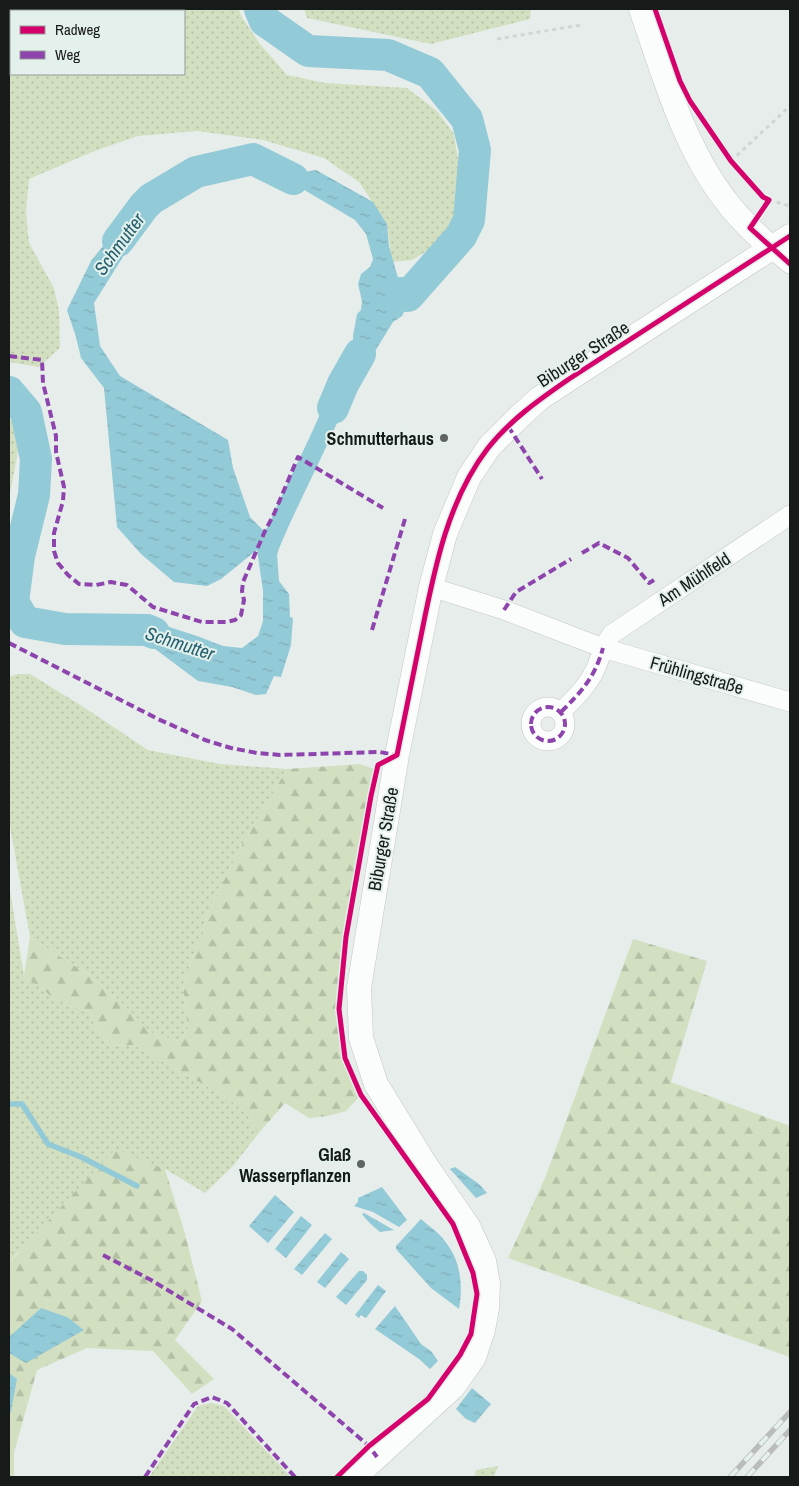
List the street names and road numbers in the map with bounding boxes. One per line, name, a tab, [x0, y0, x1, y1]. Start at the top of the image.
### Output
street label: Biburger Straße	[532, 315, 634, 393]
street label: Am Mühlfeld	[652, 546, 735, 612]
street label: Frühlingstraße	[647, 650, 747, 700]
street label: Biburger Straße	[362, 785, 404, 893]

